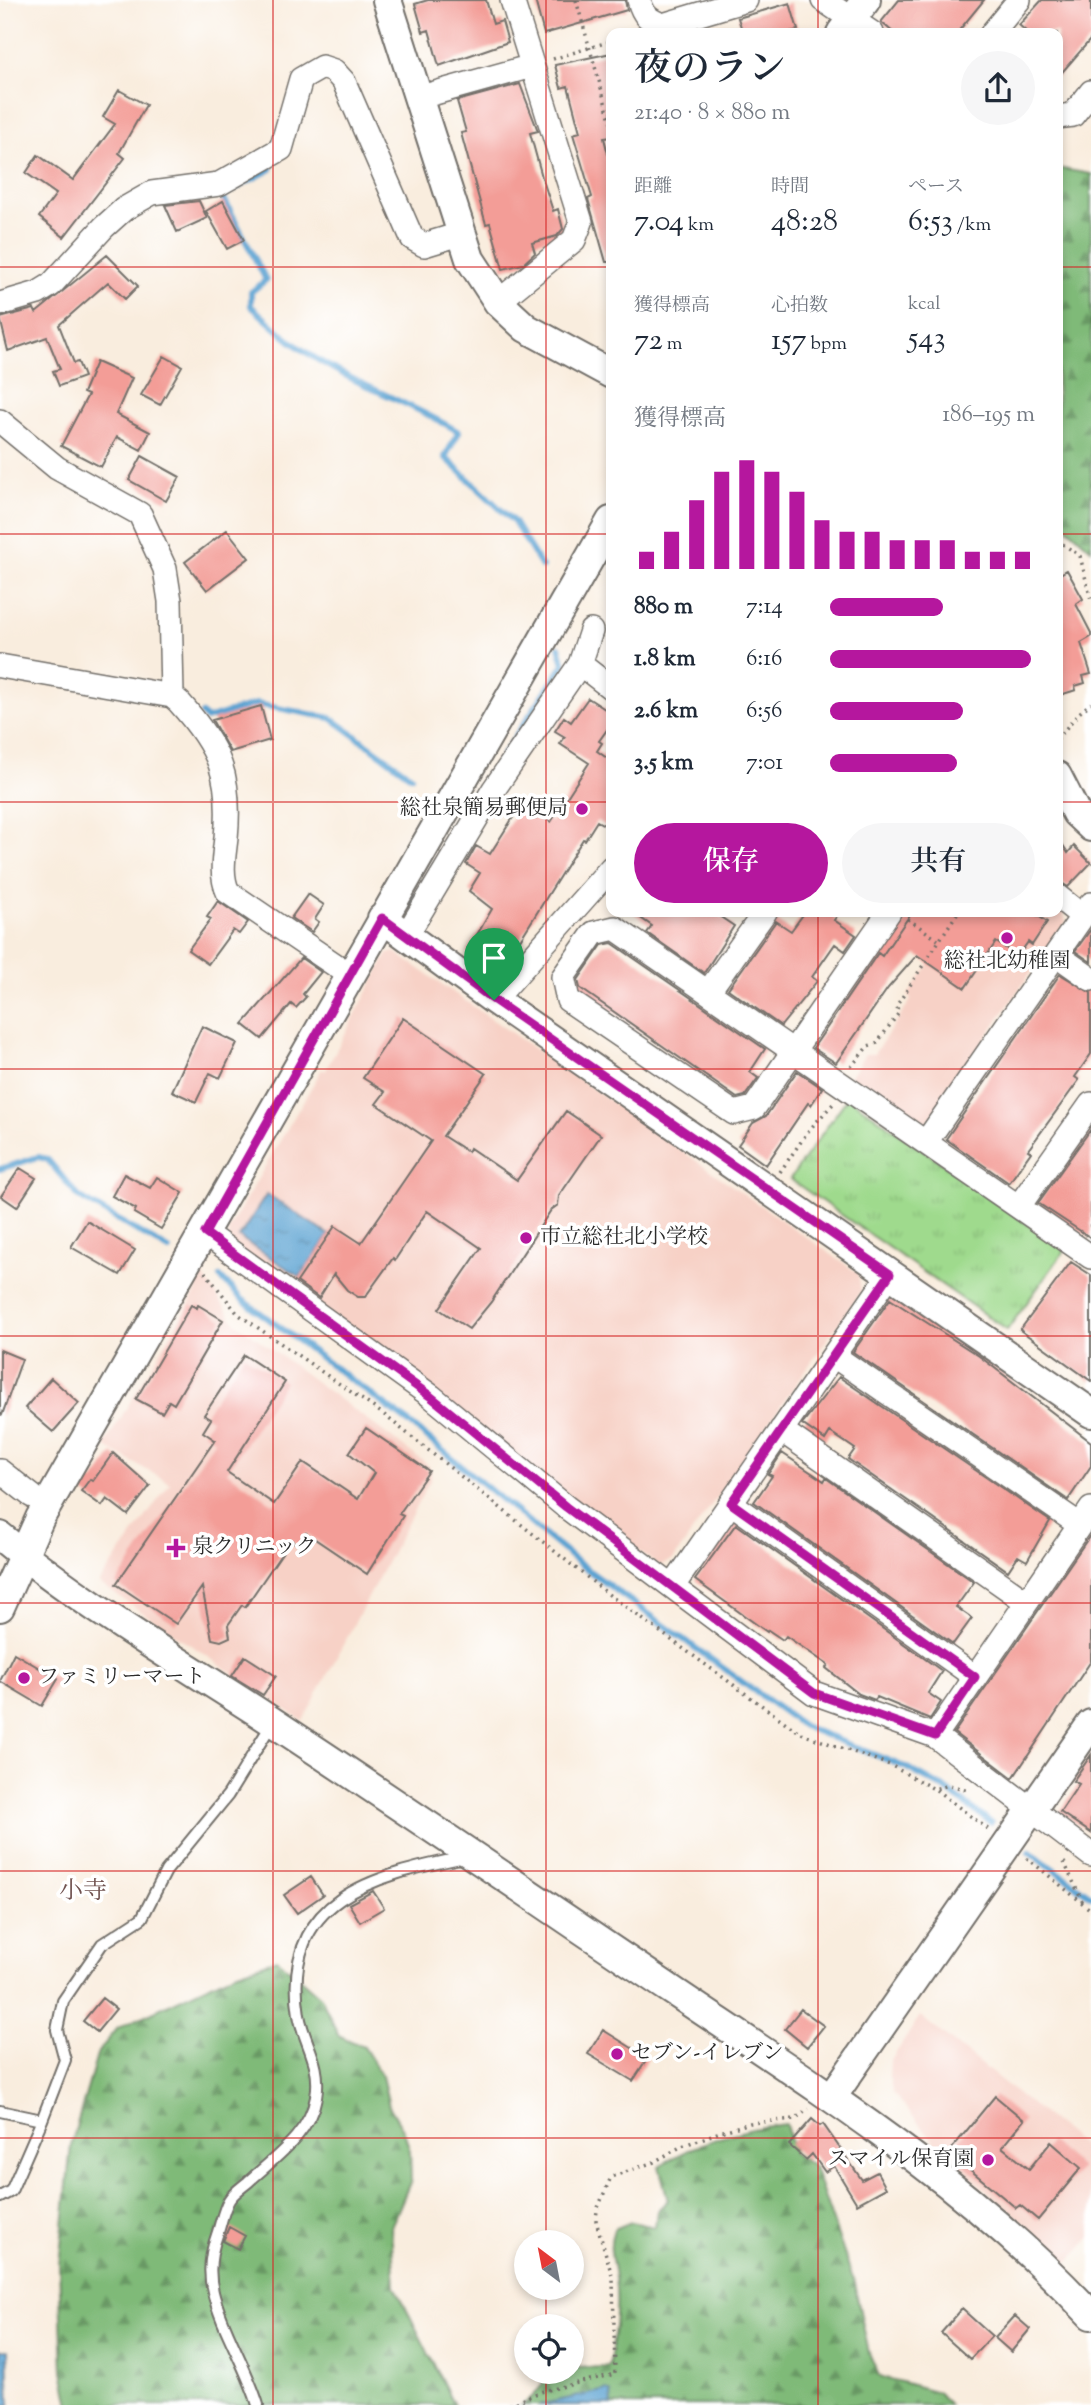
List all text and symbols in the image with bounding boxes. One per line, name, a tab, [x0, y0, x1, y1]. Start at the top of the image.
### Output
text: 夜のラン	[634, 44, 786, 98]
button: share	[961, 51, 1035, 125]
text: 21:40 · 8 × 880 m	[634, 97, 790, 130]
text: 距離	[634, 174, 672, 201]
text: 時間	[771, 174, 809, 201]
text: ペース	[908, 174, 964, 201]
text: 7.04	[634, 201, 684, 244]
text: 48:28	[771, 201, 838, 244]
text: 6:53	[908, 201, 953, 244]
text: km	[684, 212, 714, 239]
text: /km	[953, 212, 991, 239]
text: kcal	[908, 291, 941, 318]
text: 獲得標高	[634, 293, 710, 320]
text: 心拍数	[771, 293, 828, 320]
text: 543	[908, 318, 946, 361]
text: 72	[634, 320, 663, 363]
text: 157	[771, 320, 807, 363]
text: m	[663, 331, 683, 358]
text: bpm	[807, 331, 847, 358]
text: 186–195 m	[942, 399, 1035, 432]
text: 獲得標高	[634, 403, 726, 436]
text: 880 m	[634, 591, 693, 624]
text: 7:14	[746, 591, 783, 624]
text: 1.8 km	[634, 643, 696, 676]
text: 6:16	[746, 643, 782, 676]
text: 2.6 km	[634, 695, 698, 728]
text: 6:56	[746, 695, 782, 728]
text: 3.5 km	[634, 747, 693, 780]
text: 7:01	[746, 747, 783, 780]
place label: 総社泉簡易郵便局	[400, 794, 568, 824]
marker: 総社泉簡易郵便局	[574, 801, 590, 817]
button: 保存	[634, 823, 828, 903]
button: 共有	[842, 823, 1035, 903]
pin	[464, 928, 524, 1000]
marker: 総社北幼稚園	[999, 930, 1015, 946]
icon: arrive	[475, 939, 513, 977]
place label: 総社北幼稚園	[944, 947, 1070, 977]
place label: 市立総社北小学校	[540, 1223, 708, 1253]
marker: 市立総社北小学校	[518, 1230, 534, 1246]
place label: 泉クリニック	[192, 1533, 317, 1563]
marker: 泉クリニック	[166, 1538, 186, 1558]
place label: ファミリーマート	[38, 1663, 206, 1693]
marker: ファミリーマート	[16, 1670, 32, 1686]
district label: 小寺	[59, 1875, 107, 1909]
place label: セブン-イレブン	[631, 2039, 783, 2069]
marker: セブン-イレブン	[609, 2046, 625, 2062]
place label: スマイル保育園	[828, 2145, 974, 2175]
marker: スマイル保育園	[980, 2152, 996, 2168]
north arrow	[514, 2230, 584, 2300]
map controls	[514, 2230, 584, 2384]
button: locate	[514, 2314, 584, 2384]

